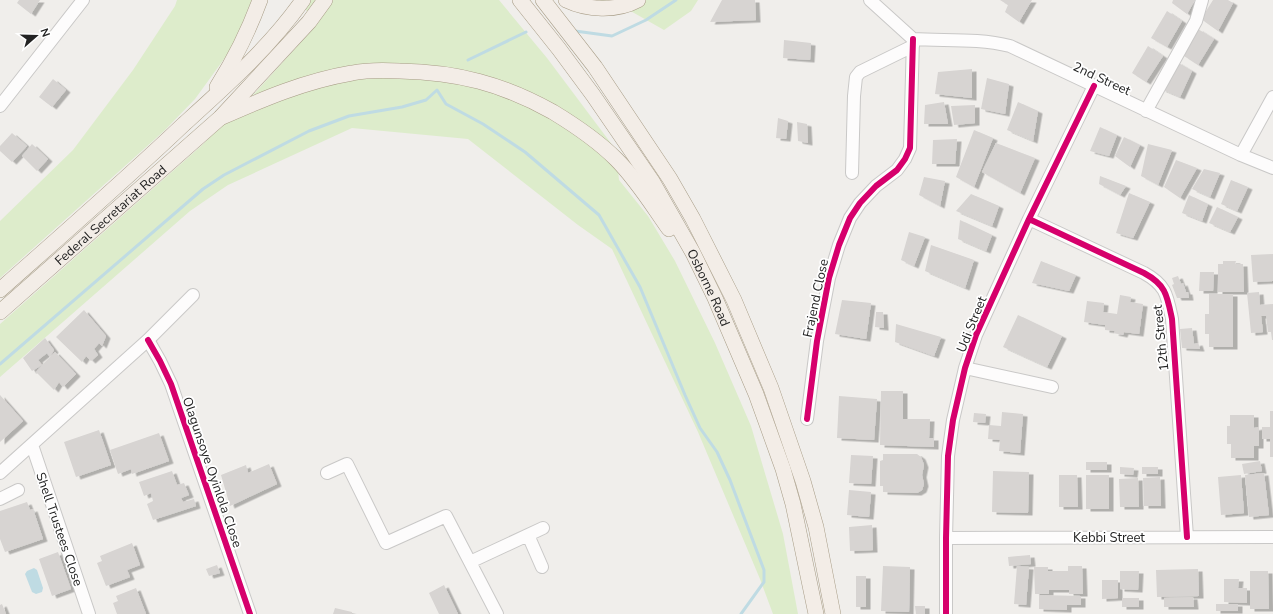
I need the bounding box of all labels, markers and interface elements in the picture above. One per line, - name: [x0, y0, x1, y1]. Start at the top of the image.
- north arrow: [16, 16, 56, 56]
- text: N: [36, 26, 53, 39]
- street label: 2nd Street: [1070, 58, 1134, 100]
- street label: Federal Secretariat Road: [51, 161, 171, 270]
- street label: Osborne Road: [682, 246, 734, 329]
- street label: Frajend Close: [799, 257, 833, 339]
- street label: Udi Street: [953, 293, 991, 355]
- street label: 12th Street: [1149, 304, 1173, 372]
- street label: Olagunsoye Oyinlola Close: [178, 395, 246, 550]
- street label: Shell Trustees Close: [31, 470, 87, 589]
- street label: Kebbi Street: [1073, 529, 1145, 547]

